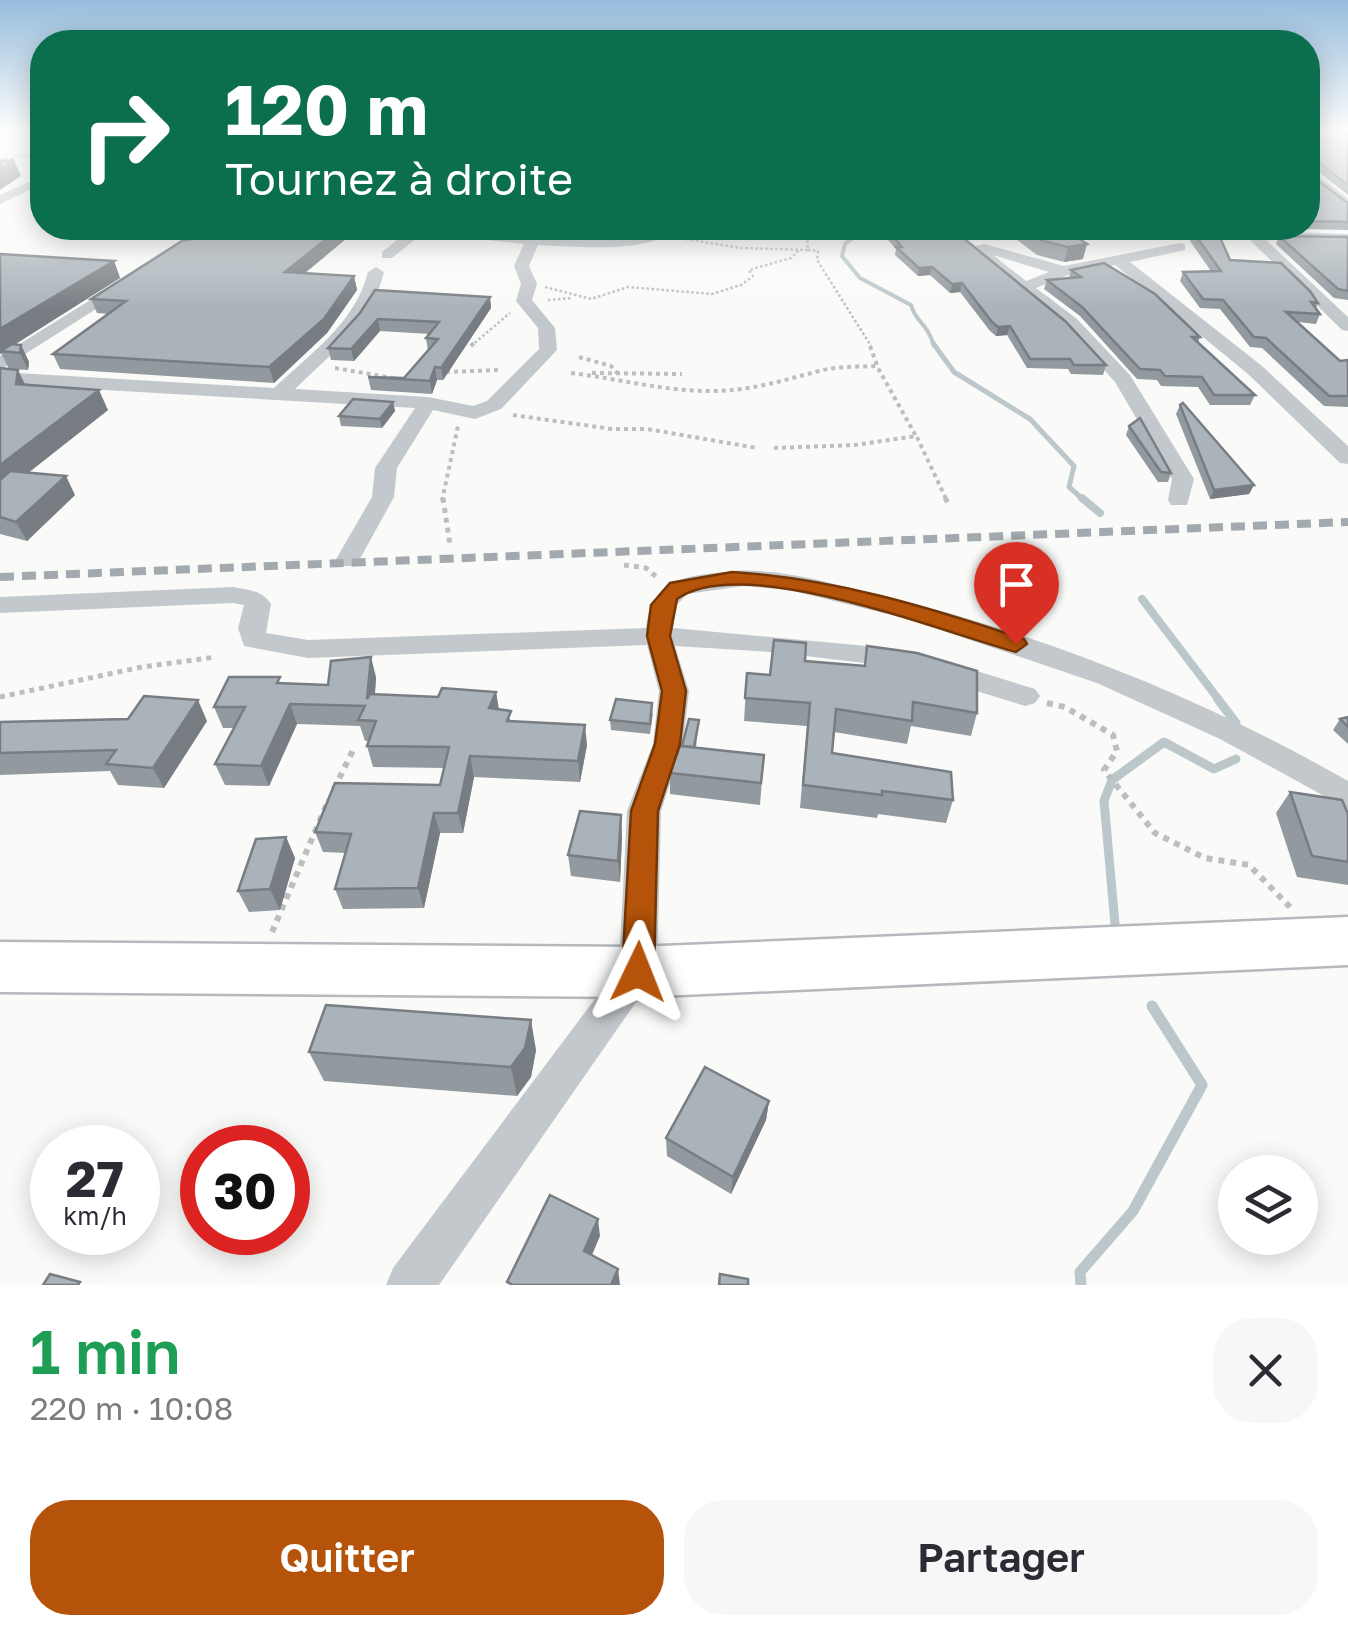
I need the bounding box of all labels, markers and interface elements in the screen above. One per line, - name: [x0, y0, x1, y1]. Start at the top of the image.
- text: 120 m: [225, 66, 428, 150]
- icon: right: [60, 70, 190, 200]
- text: Tournez à droite: [225, 151, 573, 205]
- pin: [974, 542, 1059, 645]
- icon: arrive: [989, 557, 1044, 612]
- position arrow: [586, 920, 690, 1024]
- speed limit sign: 30: [180, 1125, 310, 1255]
- text: 27: [66, 1148, 124, 1208]
- map controls: [1218, 1155, 1318, 1255]
- button: layers: [1218, 1155, 1318, 1255]
- text: km/h: [63, 1200, 127, 1231]
- text: 1 min: [30, 1315, 180, 1387]
- button: close: [1213, 1318, 1318, 1423]
- text: 220 m · 10:08: [30, 1389, 233, 1427]
- button: Quitter: [30, 1500, 664, 1615]
- button: Partager: [684, 1500, 1318, 1615]

